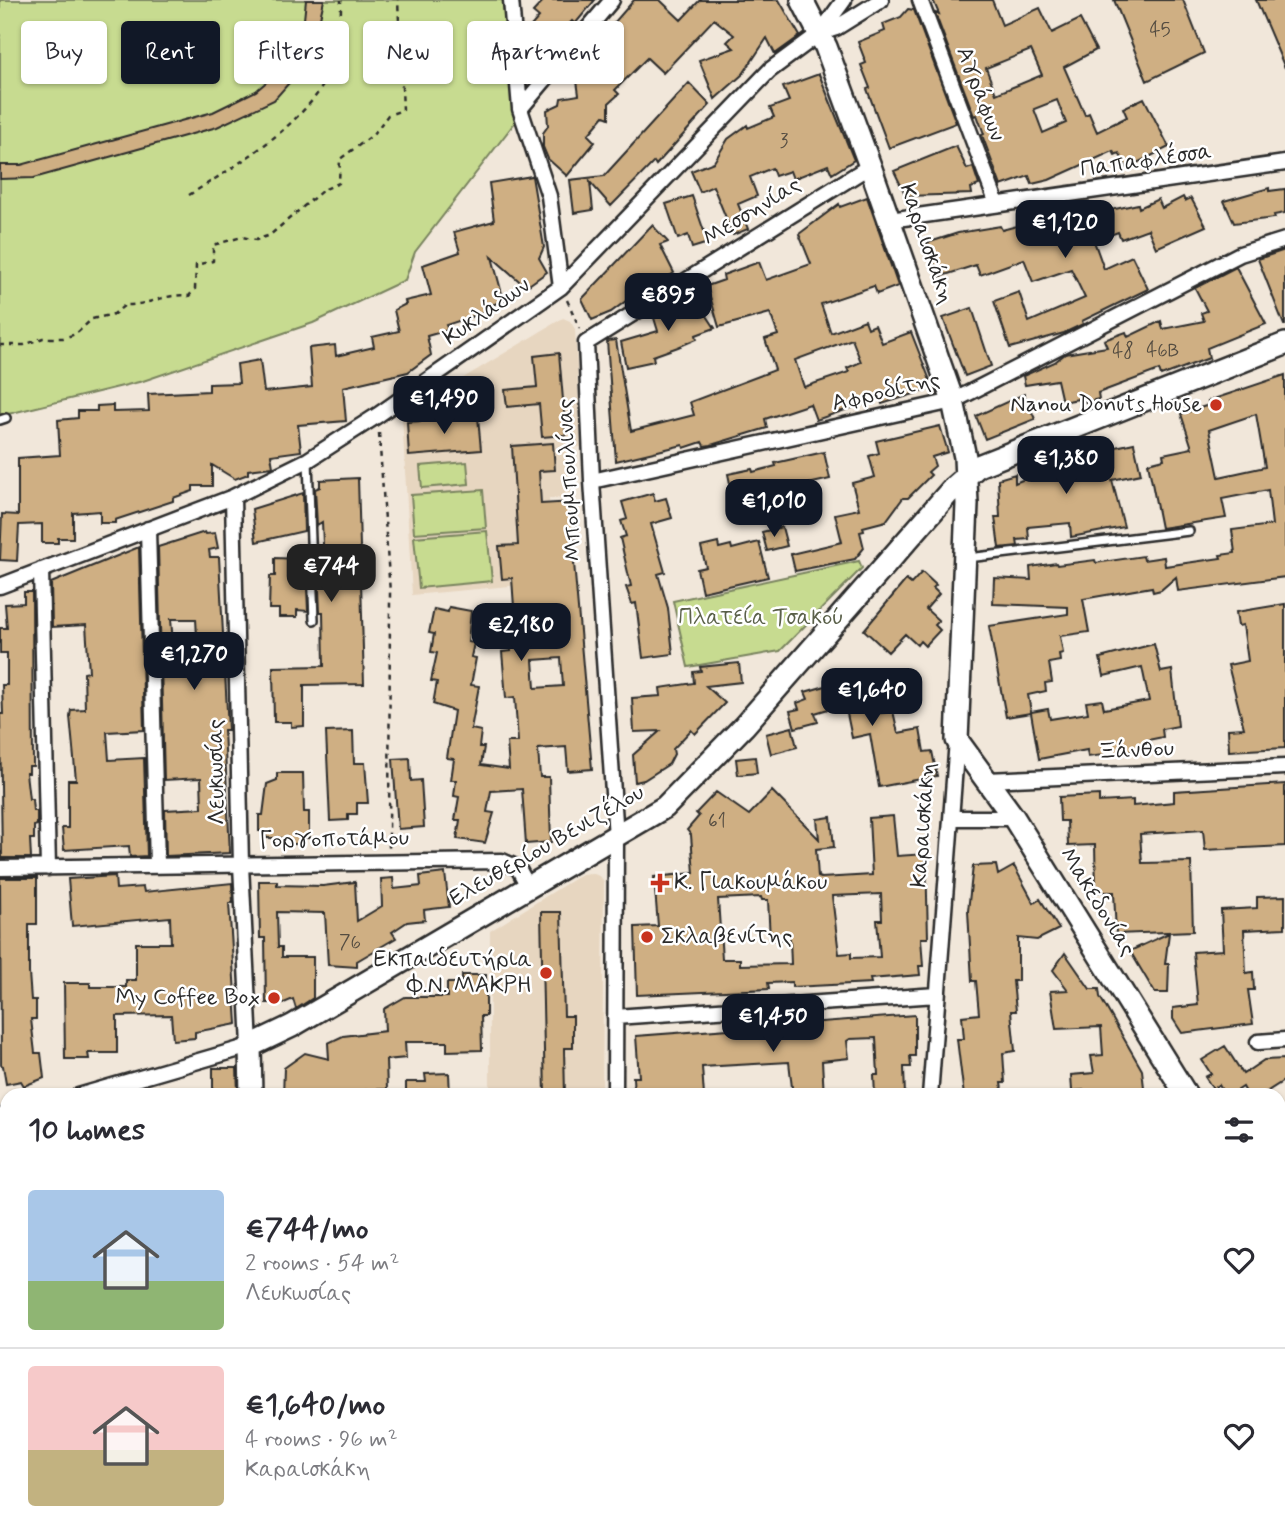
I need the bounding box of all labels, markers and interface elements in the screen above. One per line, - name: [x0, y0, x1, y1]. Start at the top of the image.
- house number: 45: [1149, 18, 1171, 43]
- chip: Buy: [21, 21, 107, 84]
- chip: Rent: [121, 21, 220, 84]
- chip: Filters: [234, 21, 349, 84]
- chip: New: [363, 21, 453, 84]
- chip: Apartment: [467, 21, 624, 84]
- street label: Αγράφων: [948, 42, 1012, 146]
- house number: 3: [780, 129, 789, 154]
- street label: Παπαφλέσσα: [1078, 135, 1214, 185]
- street label: Μεσσηνίας: [697, 170, 807, 254]
- street label: Καραισκάκη: [891, 180, 961, 308]
- pin: €1,120: [1008, 201, 1122, 260]
- text: €1,120: [1032, 208, 1098, 238]
- street label: Κυκλάδων: [437, 271, 537, 353]
- pin: €895: [627, 274, 709, 333]
- text: €895: [641, 281, 695, 311]
- house number: 46Β: [1146, 338, 1180, 363]
- house number: 48: [1112, 339, 1134, 364]
- street label: Αφροδίτης: [829, 365, 943, 419]
- pin: €1,490: [387, 376, 501, 436]
- text: €1,490: [409, 384, 479, 414]
- place label: Nanou Donuts House: [1010, 390, 1202, 420]
- marker: Nanou Donuts House: [1208, 397, 1224, 413]
- street label: Μπουμπουλίνας: [551, 398, 589, 562]
- pin: €1,380: [1009, 436, 1123, 496]
- text: €1,380: [1033, 444, 1099, 474]
- pin: €1,010: [717, 480, 831, 539]
- text: €1,010: [741, 487, 807, 517]
- pin: €744: [290, 544, 372, 604]
- text: €744: [303, 552, 359, 582]
- park label: Πλατεία Τσακού: [678, 603, 844, 633]
- pin: €2,180: [464, 604, 578, 663]
- text: €2,180: [488, 611, 554, 641]
- pin: €1,270: [137, 632, 251, 692]
- text: €1,270: [160, 640, 228, 670]
- pin: €1,640: [815, 668, 929, 728]
- text: €1,640: [837, 676, 907, 706]
- street label: Λευκωσίας: [201, 719, 233, 825]
- street label: Ξάνθου: [1097, 734, 1175, 768]
- street label: Καραισκάκη: [905, 761, 943, 889]
- street label: Ελευθερίου Βενιζέλου: [443, 776, 650, 914]
- house number: 61: [708, 809, 726, 834]
- street label: Γοργοποτάμου: [259, 824, 409, 856]
- street label: Μακεδονίας: [1052, 842, 1142, 962]
- place label: Κ. Γιακουμάκου: [674, 868, 827, 898]
- marker: Κ. Γιακουμάκου: [652, 875, 668, 891]
- place label: Σκλαβενίτης: [661, 922, 792, 952]
- marker: Σκλαβενίτης: [639, 929, 655, 945]
- house number: 76: [339, 930, 361, 955]
- place label: Εκπαιδευτήρια Φ.Ν. ΜΑΚΡΗ: [374, 945, 532, 1001]
- marker: Εκπαιδευτήρια Φ.Ν. ΜΑΚΡΗ: [538, 965, 554, 981]
- place label: My Coffee Box: [116, 983, 260, 1013]
- marker: My Coffee Box: [266, 990, 282, 1006]
- pin: €1,450: [716, 995, 830, 1054]
- text: €1,450: [738, 1002, 808, 1032]
- text: 10 homes: [28, 1111, 145, 1150]
- icon: filters: [1220, 1111, 1258, 1149]
- text: €744/mo: [245, 1210, 369, 1249]
- icon: home: [84, 1218, 168, 1302]
- icon: heart: [1220, 1241, 1258, 1279]
- text: 2 rooms · 54 m²: [245, 1249, 399, 1279]
- text: Λευκωσίας: [245, 1279, 351, 1309]
- text: €1,640/mo: [245, 1386, 385, 1425]
- icon: home: [84, 1394, 168, 1478]
- icon: heart: [1220, 1417, 1258, 1455]
- text: 4 rooms · 96 m²: [245, 1425, 398, 1455]
- text: Καραισκάκη: [245, 1455, 371, 1485]

